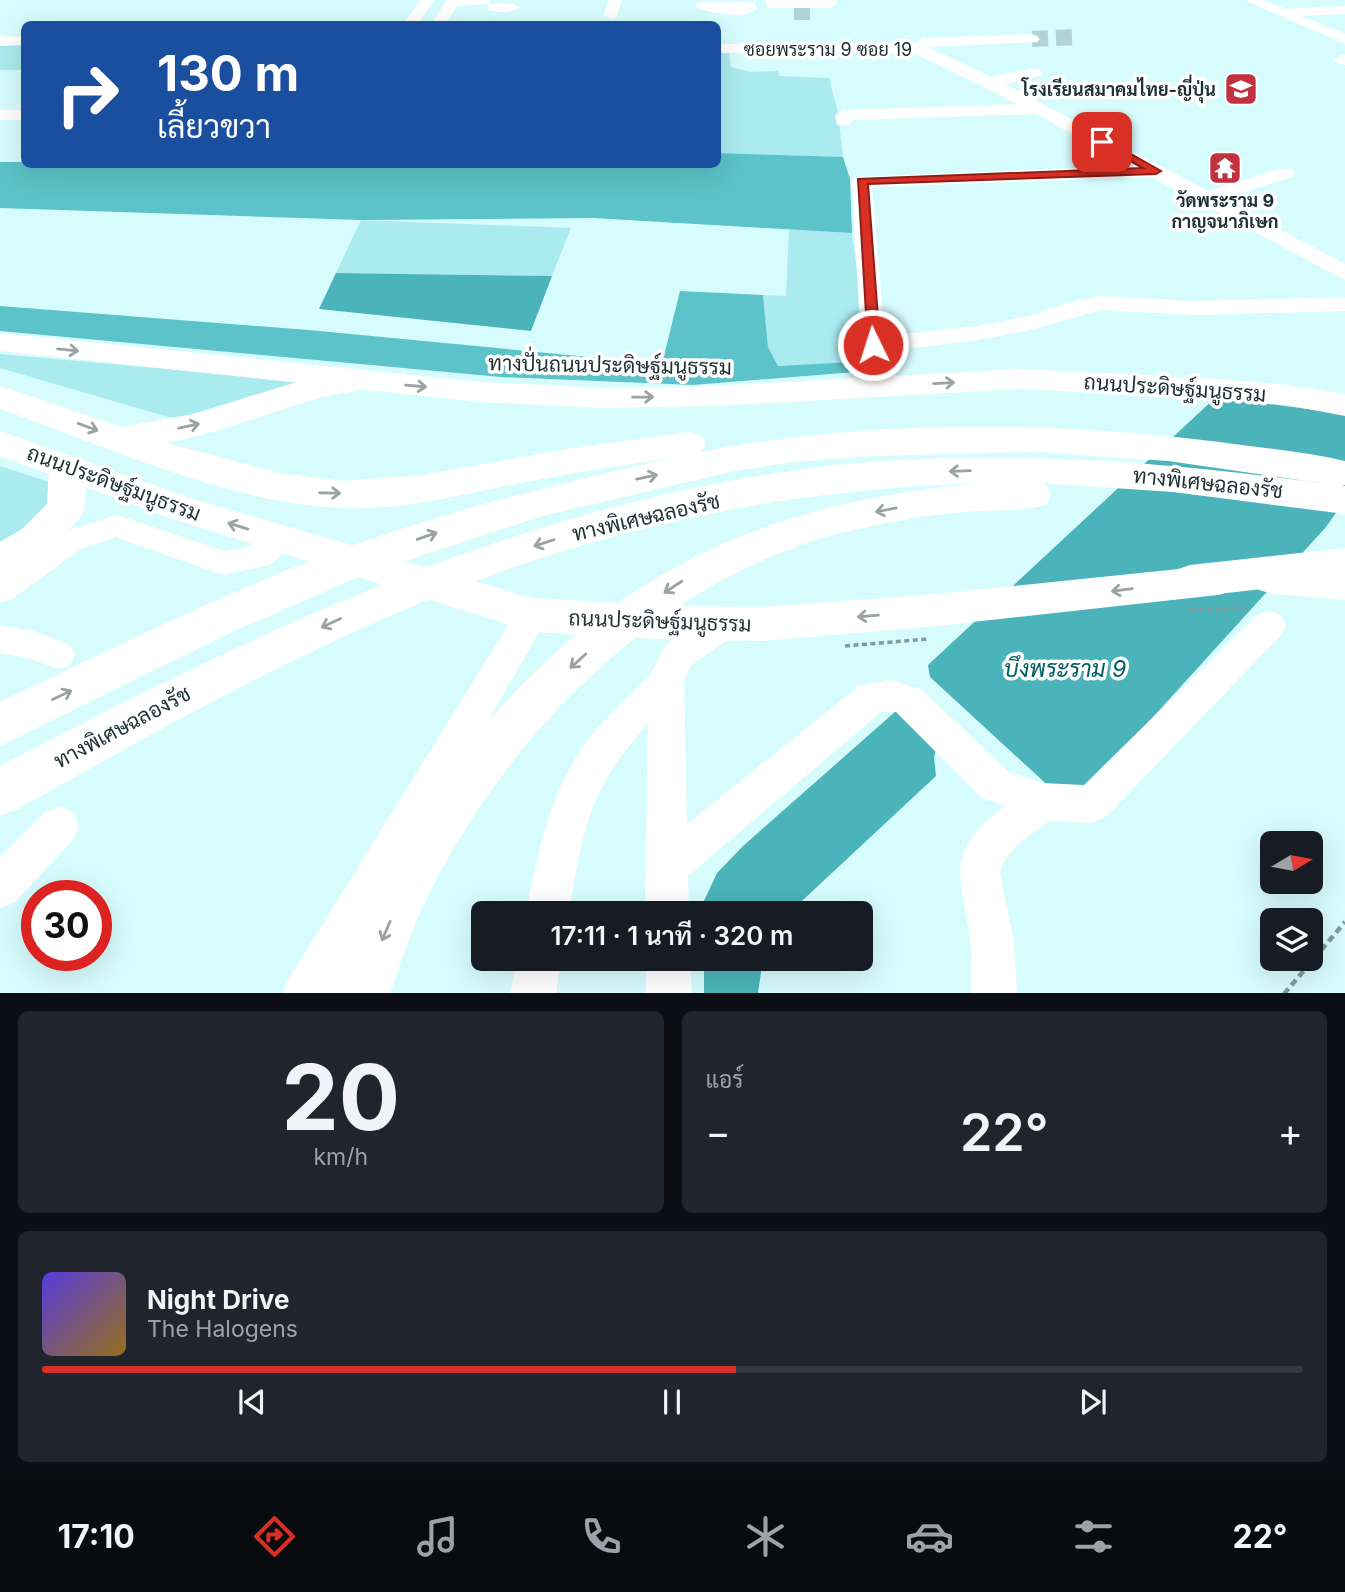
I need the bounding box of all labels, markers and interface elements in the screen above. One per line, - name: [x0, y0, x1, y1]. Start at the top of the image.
- street label: ซอยพระราม 9 ซอย 19: [744, 39, 912, 60]
- text: 130 m: [157, 44, 299, 103]
- icon: right: [42, 49, 133, 140]
- school or university icon: โรงเรียนสมาคมไทย-ญี่ปุ่น: [1222, 70, 1260, 108]
- place label: โรงเรียนสมาคมไทย-ญี่ปุ่น: [1021, 74, 1216, 104]
- text: เลี้ยวขวา: [157, 107, 271, 146]
- pin: [1072, 112, 1132, 172]
- icon: arrive: [1083, 123, 1121, 161]
- temple icon: วัดพระราม 9 กาญจนาภิเษก: [1206, 149, 1244, 187]
- place label: วัดพระราม 9 กาญจนาภิเษก: [1171, 190, 1279, 233]
- position arrow: [836, 308, 910, 382]
- one-way arrow: [56, 343, 79, 356]
- street label: ทางปั่นถนนประดิษฐ์มนูธรรม: [488, 344, 732, 383]
- street label: ถนนประดิษฐ์มนูธรรม: [1083, 368, 1267, 410]
- one-way arrow: [932, 376, 955, 389]
- one-way arrow: [404, 380, 427, 393]
- one-way arrow: [631, 390, 654, 404]
- one-way arrow: [177, 419, 200, 433]
- one-way arrow: [76, 422, 98, 435]
- street label: ถนนประดิษฐ์มนูธรรม: [23, 439, 205, 529]
- street label: ทางพิเศษฉลองรัช: [1132, 463, 1284, 503]
- one-way arrow: [949, 465, 972, 478]
- one-way arrow: [635, 469, 658, 483]
- one-way arrow: [318, 486, 341, 500]
- street label: ทางพิเศษฉลองรัช: [570, 488, 722, 546]
- one-way arrow: [875, 504, 898, 517]
- one-way arrow: [227, 519, 249, 532]
- one-way arrow: [416, 529, 438, 541]
- one-way arrow: [533, 537, 555, 550]
- one-way arrow: [664, 580, 684, 594]
- one-way arrow: [1111, 584, 1134, 597]
- street label: ถนนประดิษฐ์มนูธรรม: [568, 604, 752, 640]
- one-way arrow: [857, 610, 880, 623]
- one-way arrow: [321, 617, 342, 630]
- one-way arrow: [569, 653, 587, 669]
- water label: บึงพระราม 9: [1004, 655, 1127, 683]
- street label: ทางพิเศษฉลองรัช: [50, 681, 194, 773]
- one-way arrow: [51, 688, 72, 701]
- north arrow: [1260, 831, 1323, 894]
- map controls: [1260, 831, 1323, 971]
- speed limit sign: 30: [21, 880, 112, 971]
- button: layers: [1260, 908, 1323, 971]
- one-way arrow: [379, 919, 392, 941]
- text: 17:11 · 1 นาที · 320 m: [551, 920, 793, 951]
- text: 20: [281, 1042, 400, 1152]
- text: แอร์: [706, 1066, 743, 1094]
- text: 22°: [960, 1101, 1049, 1164]
- text: −: [706, 1109, 731, 1155]
- text: +: [1278, 1109, 1303, 1155]
- text: km/h: [313, 1143, 368, 1171]
- text: Night Drive: [147, 1284, 289, 1315]
- text: The Halogens: [147, 1315, 298, 1343]
- icon: previous: [233, 1383, 271, 1421]
- icon: pause: [653, 1383, 691, 1421]
- icon: next: [1074, 1383, 1112, 1421]
- icon: directions: [250, 1512, 299, 1561]
- icon: music: [413, 1512, 462, 1561]
- icon: phone: [577, 1512, 626, 1561]
- icon: climate: [741, 1512, 790, 1561]
- icon: car: [905, 1512, 954, 1561]
- icon: filters: [1069, 1512, 1118, 1561]
- text: 17:10: [57, 1517, 135, 1556]
- text: 22°: [1232, 1517, 1288, 1556]

